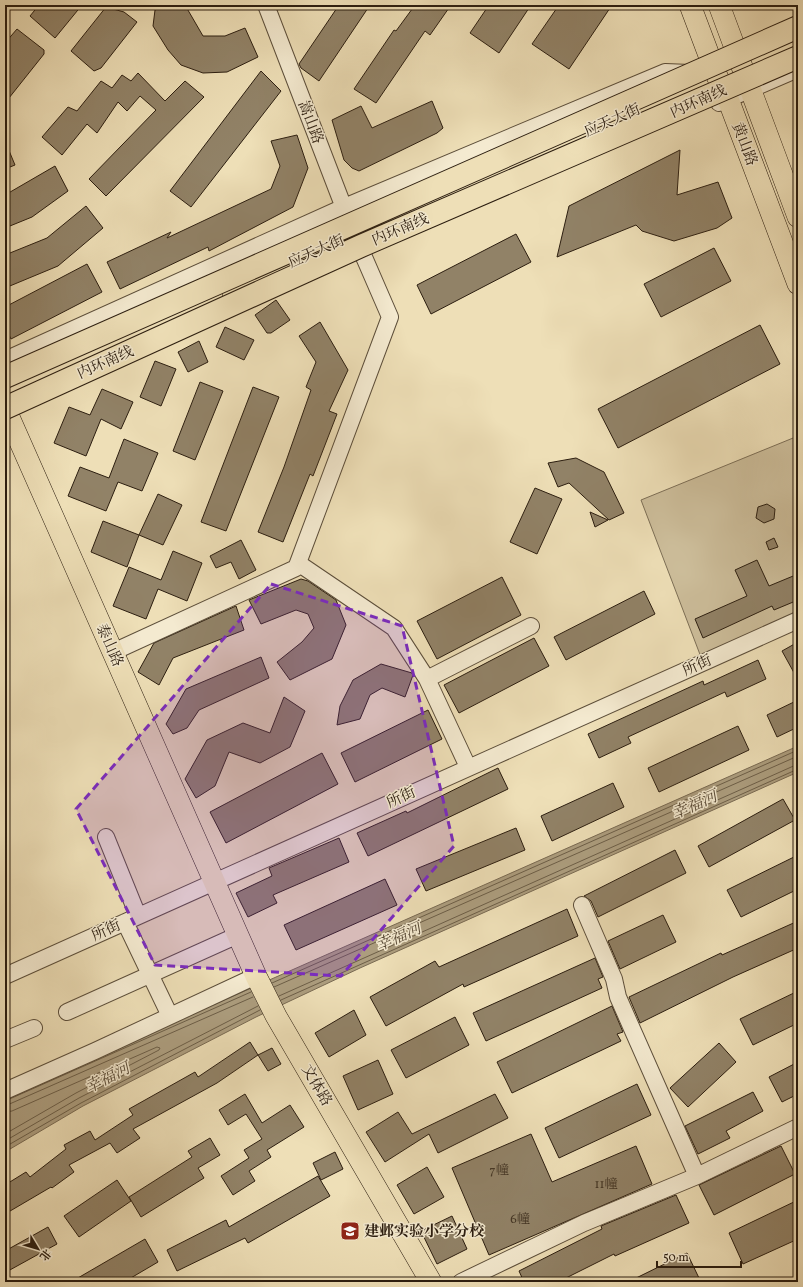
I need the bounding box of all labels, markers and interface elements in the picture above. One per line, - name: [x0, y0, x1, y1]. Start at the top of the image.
- street label: 内环南线: [667, 81, 730, 124]
- street label: 嵩山路: [292, 98, 327, 147]
- street label: 应天大街: [581, 100, 644, 143]
- street label: 黄山路: [726, 120, 761, 169]
- street label: 内环南线: [369, 209, 432, 252]
- street label: 应天大街: [285, 231, 348, 274]
- street label: 内环南线: [74, 342, 137, 385]
- street label: 泰山路: [90, 621, 127, 670]
- street label: 所街: [680, 651, 716, 682]
- street label: 所街: [384, 783, 420, 814]
- water label: 幸福河: [668, 785, 724, 826]
- street label: 所街: [89, 916, 125, 947]
- water label: 幸福河: [372, 917, 428, 958]
- water label: 幸福河: [82, 1057, 137, 1099]
- street label: 文体路: [295, 1061, 336, 1110]
- house number: 7幢: [489, 1162, 509, 1180]
- house number: 11幢: [594, 1176, 618, 1194]
- house number: 6幢: [510, 1211, 530, 1229]
- school or university icon: 建邺实验小学分校: [339, 1220, 361, 1242]
- place label: 建邺实验小学分校: [364, 1222, 485, 1243]
- north arrow: [18, 1229, 58, 1269]
- scale bar: [657, 1243, 741, 1269]
- text: 北: [35, 1245, 54, 1263]
- text: 50 m: [663, 1250, 689, 1266]

